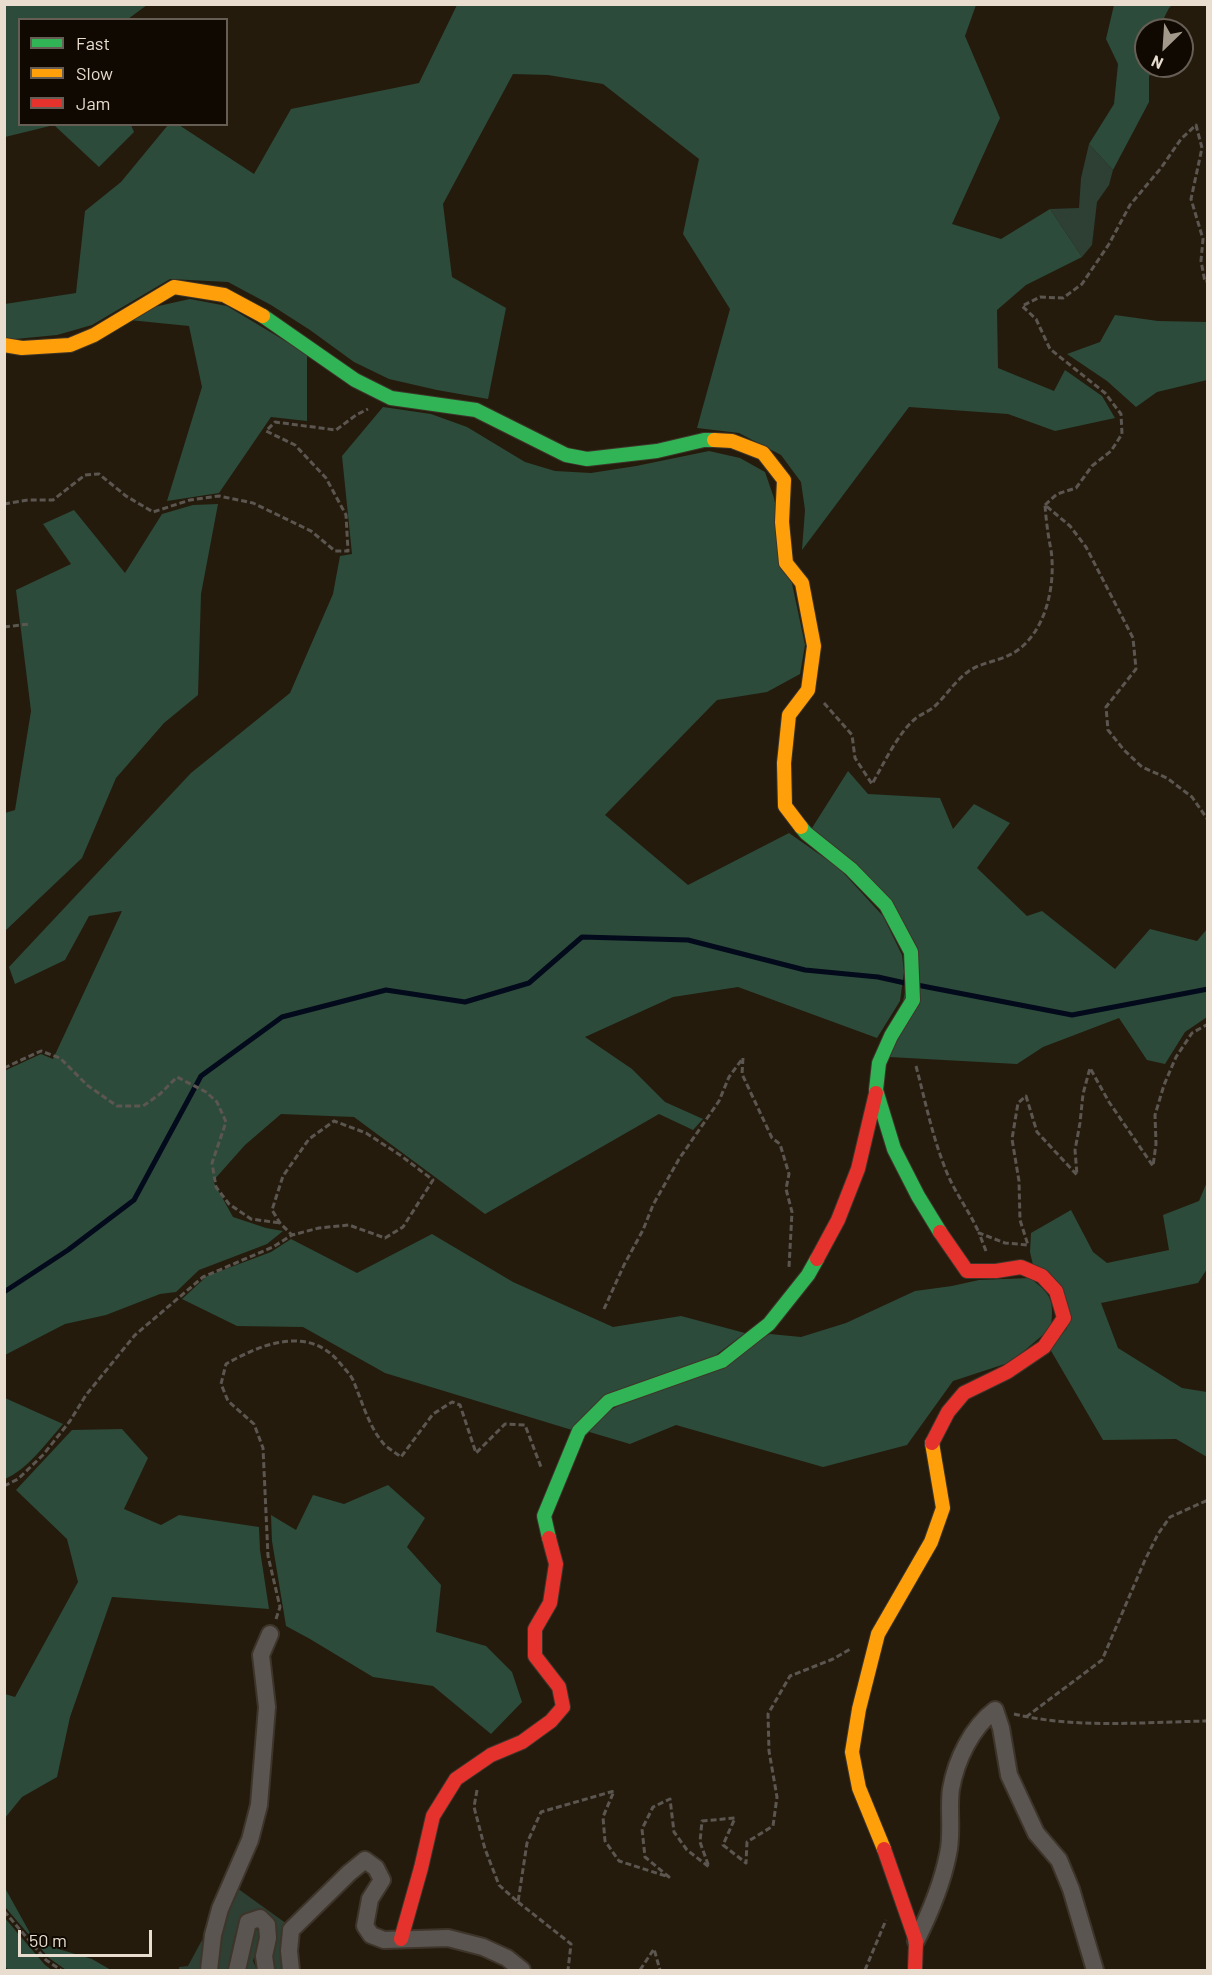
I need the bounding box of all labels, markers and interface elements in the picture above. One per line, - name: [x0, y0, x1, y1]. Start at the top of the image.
- legend: [18, 18, 228, 126]
- north arrow: [1134, 18, 1194, 78]
- text: Fast: [76, 32, 110, 54]
- text: N: [1148, 52, 1166, 74]
- text: Slow: [76, 62, 113, 84]
- text: Jam: [76, 92, 110, 114]
- scale bar: [21, 1918, 154, 1956]
- text: 50 m: [29, 1929, 67, 1951]

